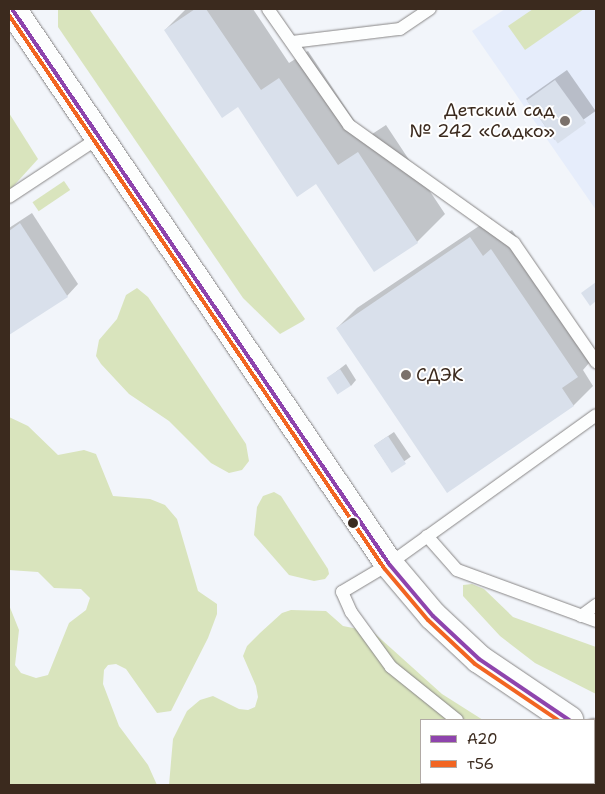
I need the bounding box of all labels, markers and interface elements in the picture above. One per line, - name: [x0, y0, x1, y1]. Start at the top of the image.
- place label: Детский сад № 242 «Садко»: [409, 100, 555, 142]
- marker: Детский сад № 242 «Садко»: [559, 115, 571, 127]
- place label: СДЭК: [416, 364, 463, 386]
- marker: СДЭК: [400, 369, 412, 381]
- unlabelled marker: [348, 518, 358, 528]
- legend: [420, 719, 595, 784]
- text: А20: [467, 729, 498, 749]
- text: т56: [467, 754, 494, 774]

